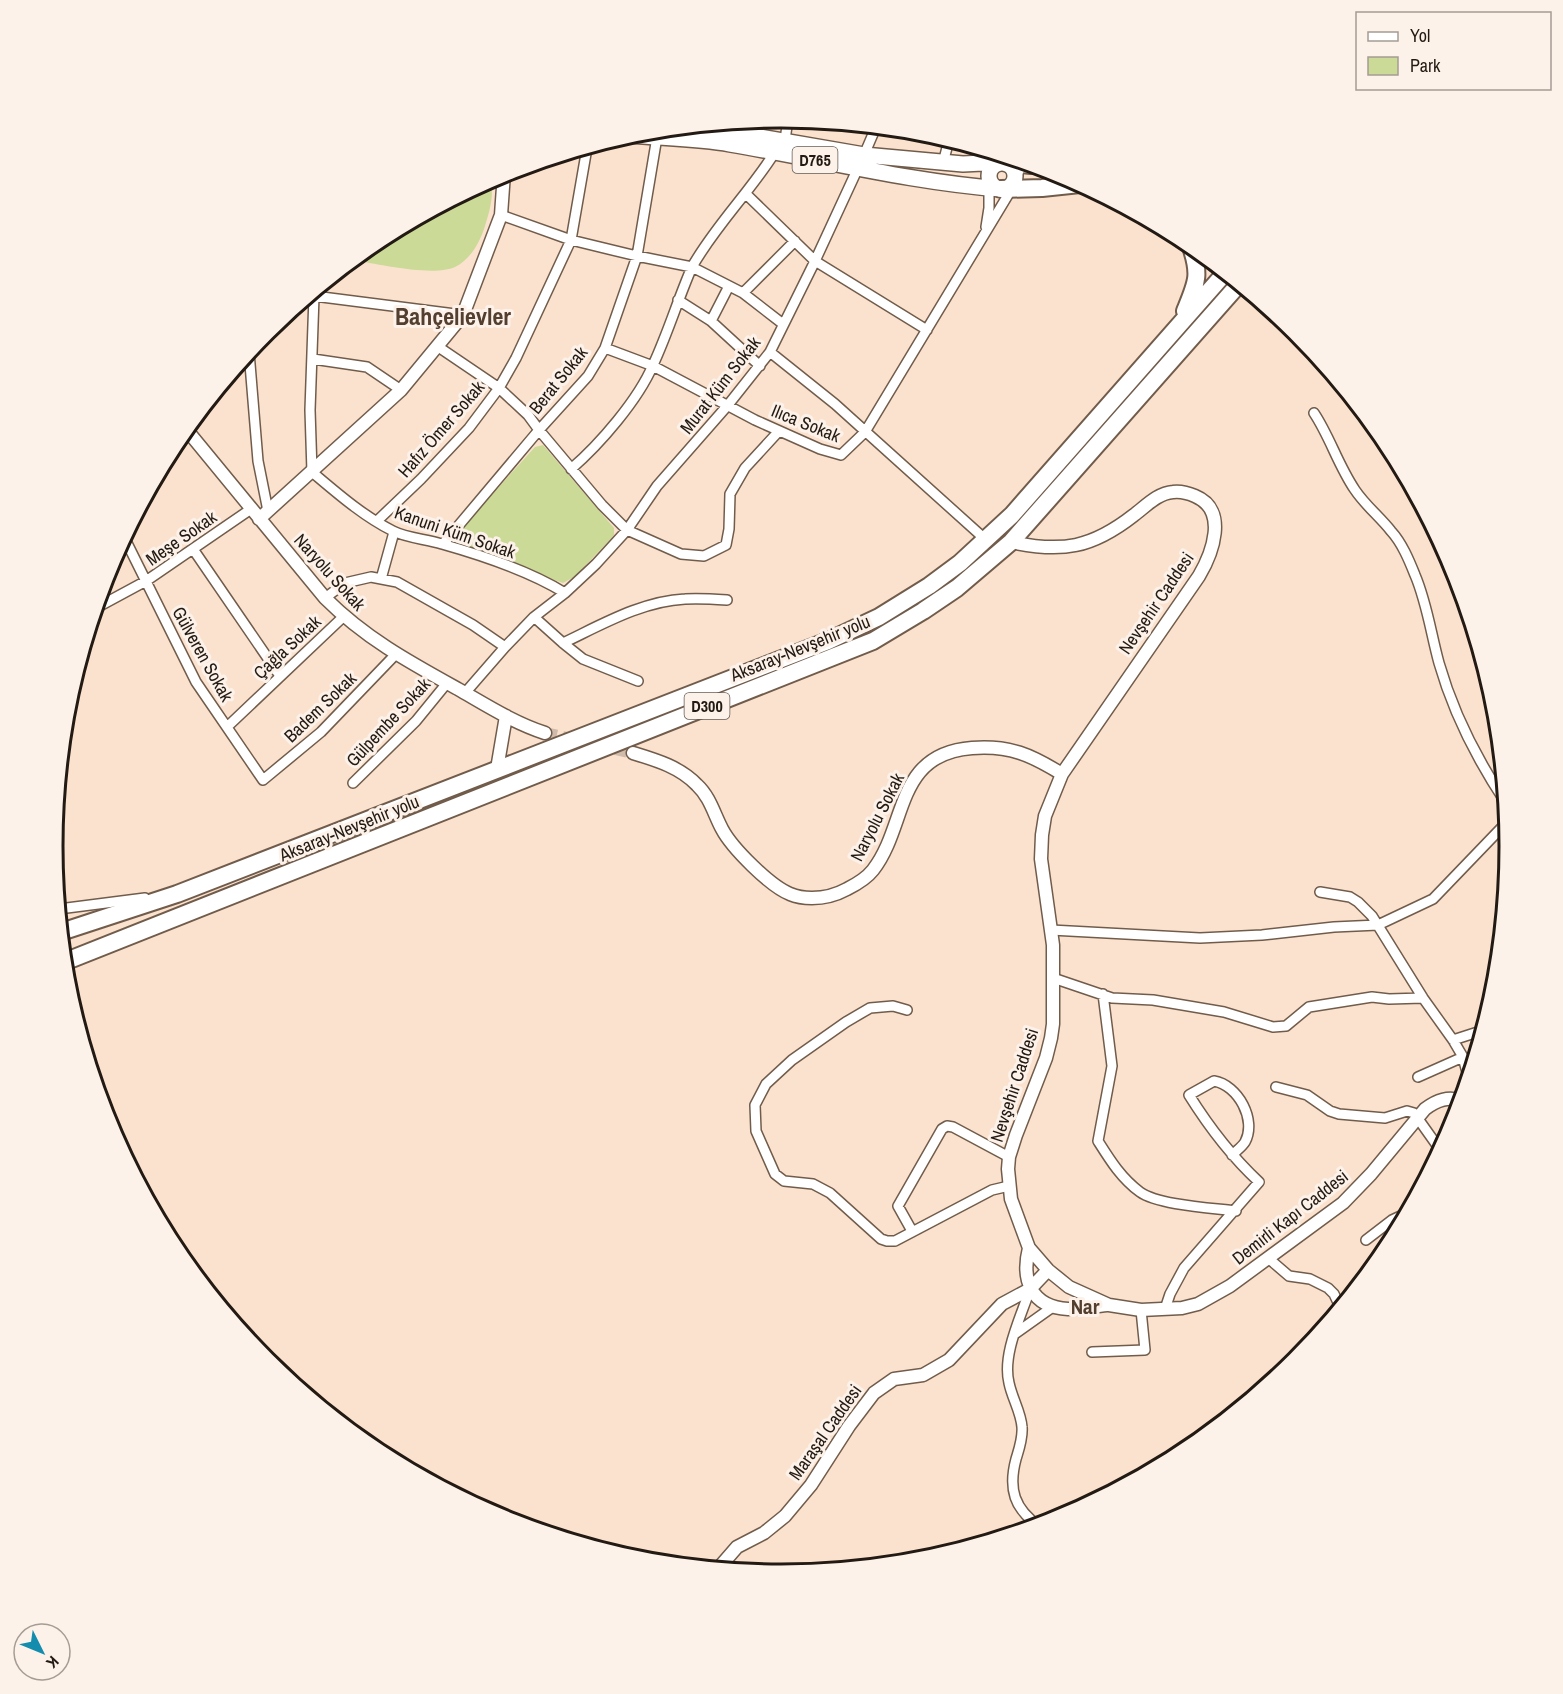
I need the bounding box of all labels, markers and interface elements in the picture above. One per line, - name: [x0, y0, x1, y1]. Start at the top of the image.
- legend: [1356, 12, 1551, 90]
- text: Yol: [1410, 23, 1430, 48]
- text: Park: [1410, 53, 1441, 78]
- road number: D765: [792, 147, 838, 173]
- district label: Bahçelievler: [395, 300, 511, 332]
- street label: Murat Küm Sokak: [674, 331, 766, 439]
- street label: Berat Sokak: [523, 340, 593, 419]
- street label: Hafız Ömer Sokak: [392, 375, 490, 483]
- street label: Ilıca Sokak: [768, 398, 845, 448]
- street label: Kanuni Küm Sokak: [391, 500, 519, 565]
- street label: Meşe Sokak: [141, 504, 222, 572]
- street label: Naryolu Sokak: [289, 528, 372, 616]
- street label: Nevşehir Caddesi: [1113, 547, 1199, 659]
- street label: Gülveren Sokak: [167, 602, 240, 707]
- street label: Çağla Sokak: [248, 609, 327, 685]
- street label: Aksaray-Nevşehir yolu: [726, 609, 874, 688]
- street label: Badem Sokak: [278, 666, 362, 748]
- street label: Gülpembe Sokak: [340, 672, 436, 772]
- road number: D300: [684, 693, 730, 719]
- street label: Naryolu Sokak: [844, 768, 910, 865]
- street label: Aksaray-Nevşehir yolu: [275, 789, 423, 868]
- street label: Nevşehir Caddesi: [984, 1025, 1044, 1145]
- street label: Demirli Kapı Caddesi: [1227, 1164, 1353, 1270]
- district label: Nar: [1071, 1292, 1100, 1321]
- street label: Maraşal Caddesi: [783, 1379, 867, 1485]
- north arrow: [12, 1622, 72, 1682]
- text: K: [41, 1651, 64, 1674]

